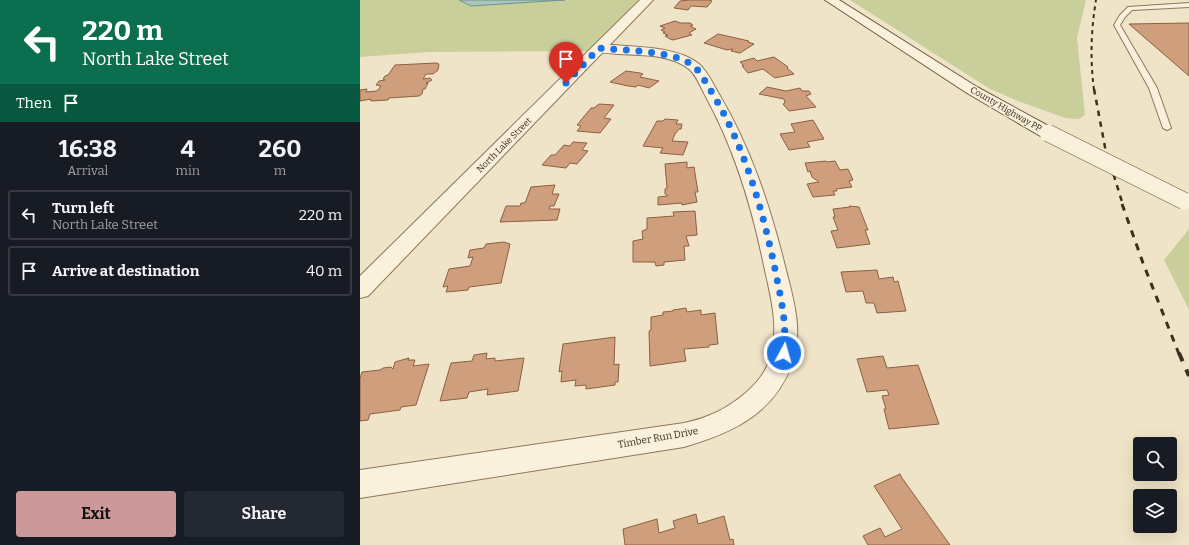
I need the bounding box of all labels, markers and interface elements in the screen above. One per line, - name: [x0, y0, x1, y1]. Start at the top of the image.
- text: 220 m: [82, 14, 163, 47]
- icon: left: [16, 16, 68, 68]
- pin: [549, 42, 583, 83]
- text: North Lake Street: [82, 48, 229, 70]
- icon: arrive: [555, 48, 577, 70]
- street label: County Highway PP: [969, 85, 1044, 134]
- icon: arrive: [60, 92, 82, 114]
- text: Then: [16, 94, 52, 112]
- street label: North Lake Street: [475, 115, 534, 174]
- text: 16:38: [59, 135, 117, 163]
- text: 4: [180, 135, 195, 163]
- text: 260: [259, 135, 301, 163]
- text: Arrival: [67, 163, 108, 178]
- text: min: [175, 163, 200, 178]
- text: m: [274, 163, 286, 178]
- text: Turn left: [52, 199, 114, 217]
- icon: left: [18, 204, 40, 226]
- text: 220 m: [299, 206, 342, 224]
- text: North Lake Street: [52, 217, 158, 232]
- icon: arrive: [18, 260, 40, 282]
- text: Arrive at destination: [52, 262, 199, 280]
- text: 40 m: [306, 262, 342, 280]
- position arrow: [763, 332, 805, 374]
- street label: Timber Run Drive: [617, 425, 699, 451]
- map controls: [1133, 437, 1177, 533]
- button: search: [1133, 437, 1177, 481]
- button: layers: [1133, 489, 1177, 533]
- button: Exit: [16, 491, 176, 537]
- button: Share: [184, 491, 344, 537]

